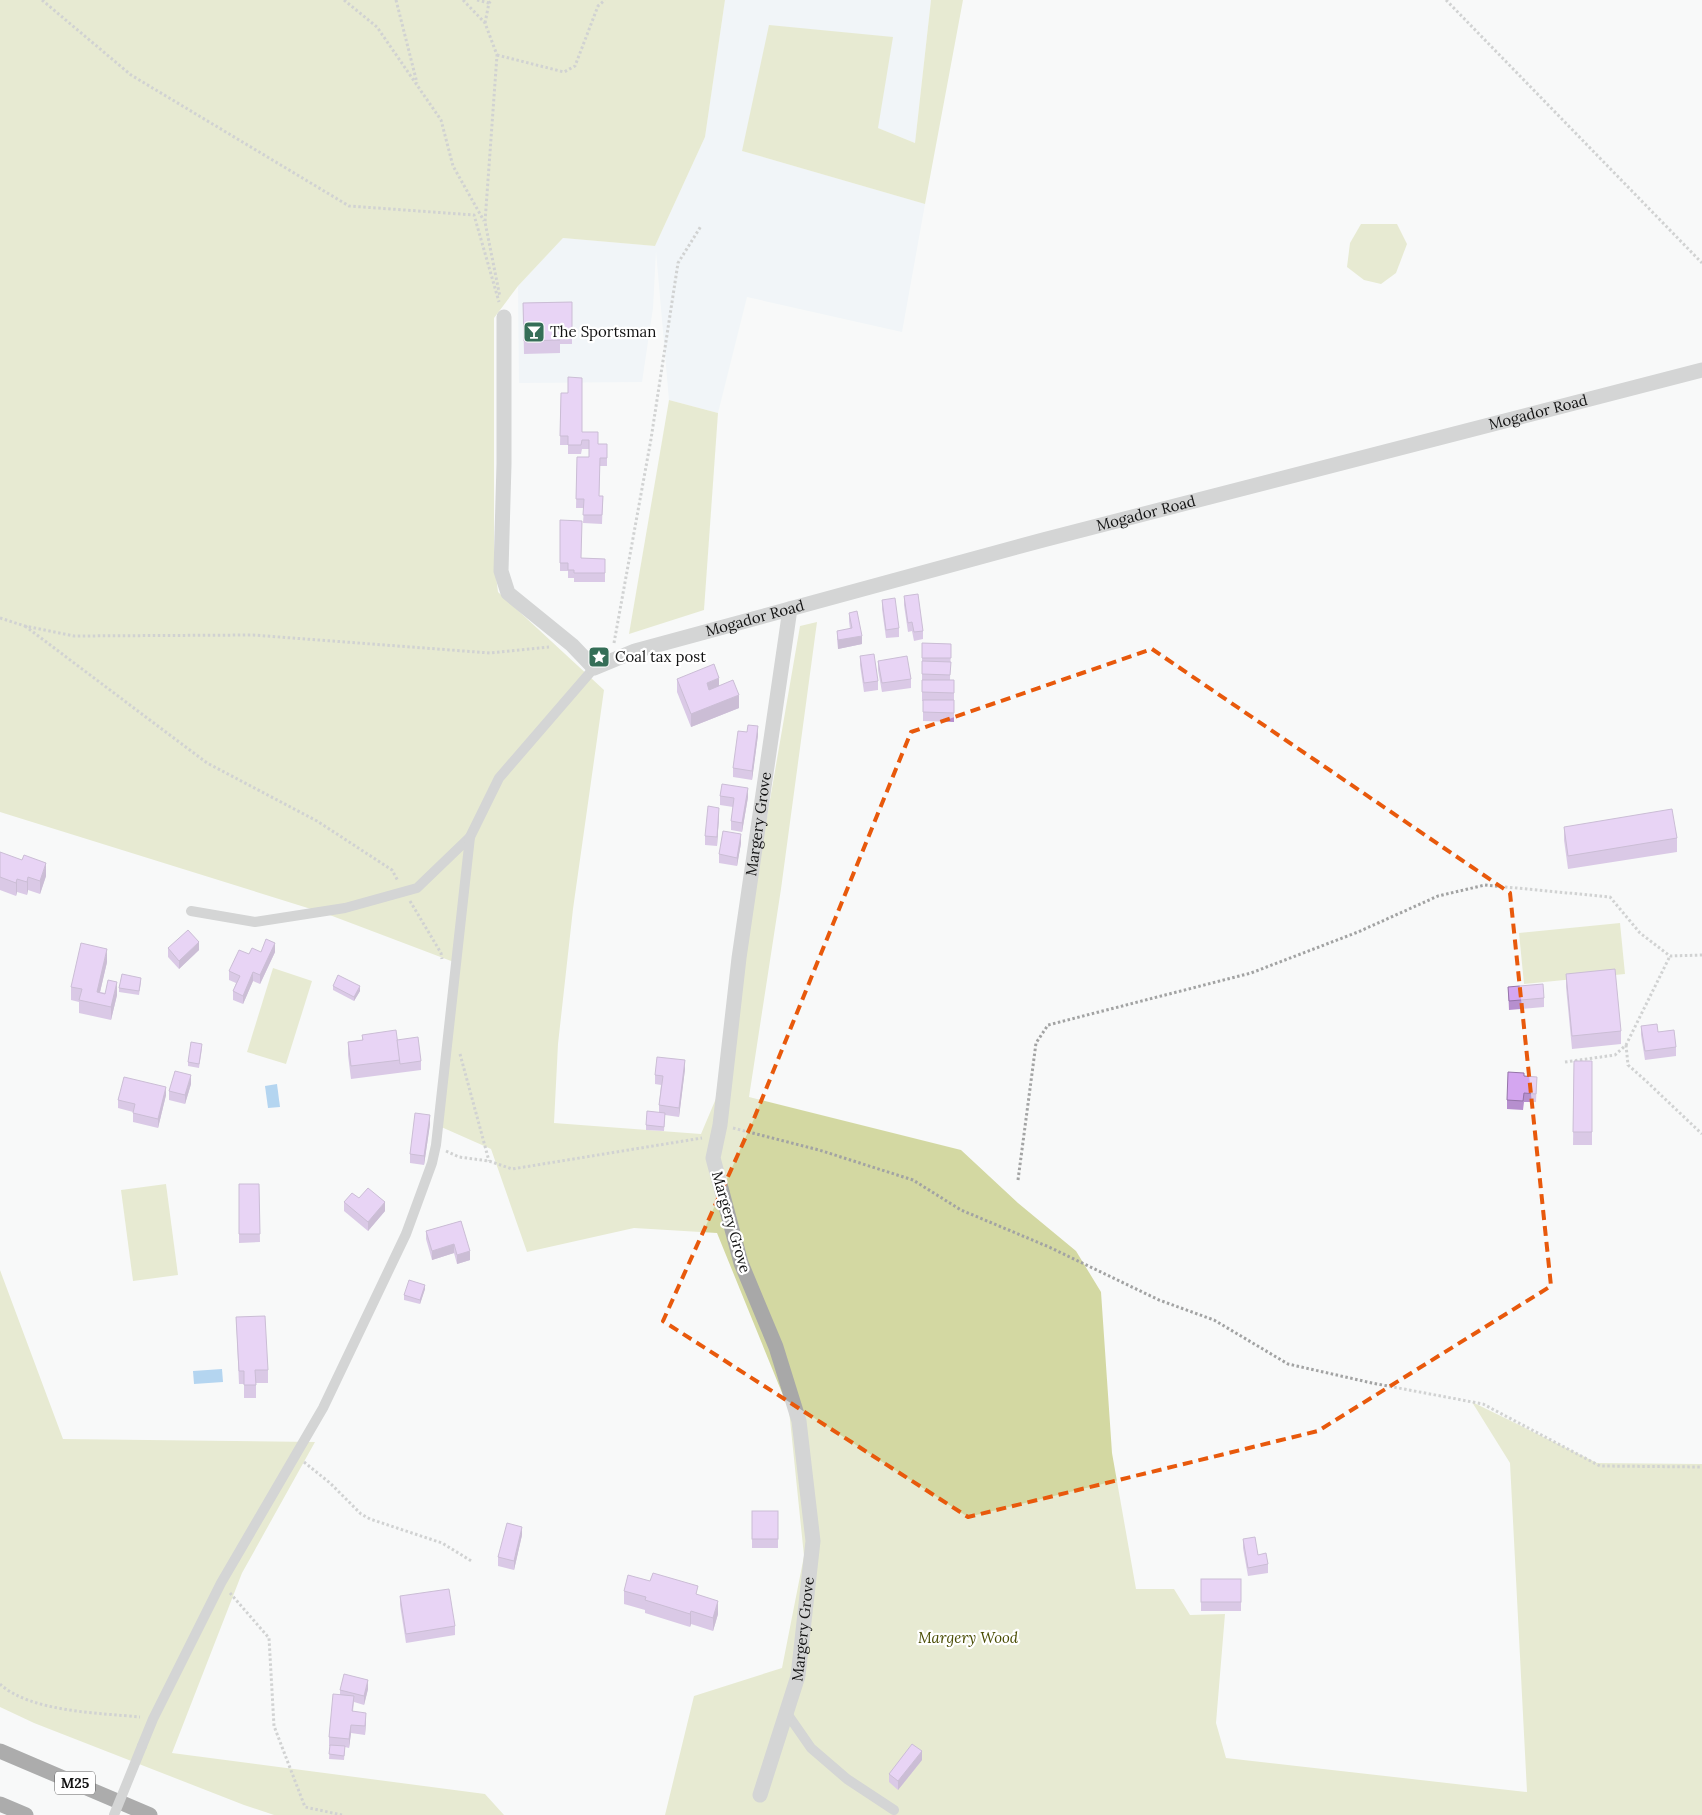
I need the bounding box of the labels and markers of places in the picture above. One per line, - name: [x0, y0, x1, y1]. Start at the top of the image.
- bar icon: The Sportsman: [522, 320, 546, 344]
- place label: The Sportsman: [550, 322, 656, 341]
- place icon: Coal tax post: [587, 645, 611, 669]
- place label: Coal tax post: [615, 647, 706, 666]

